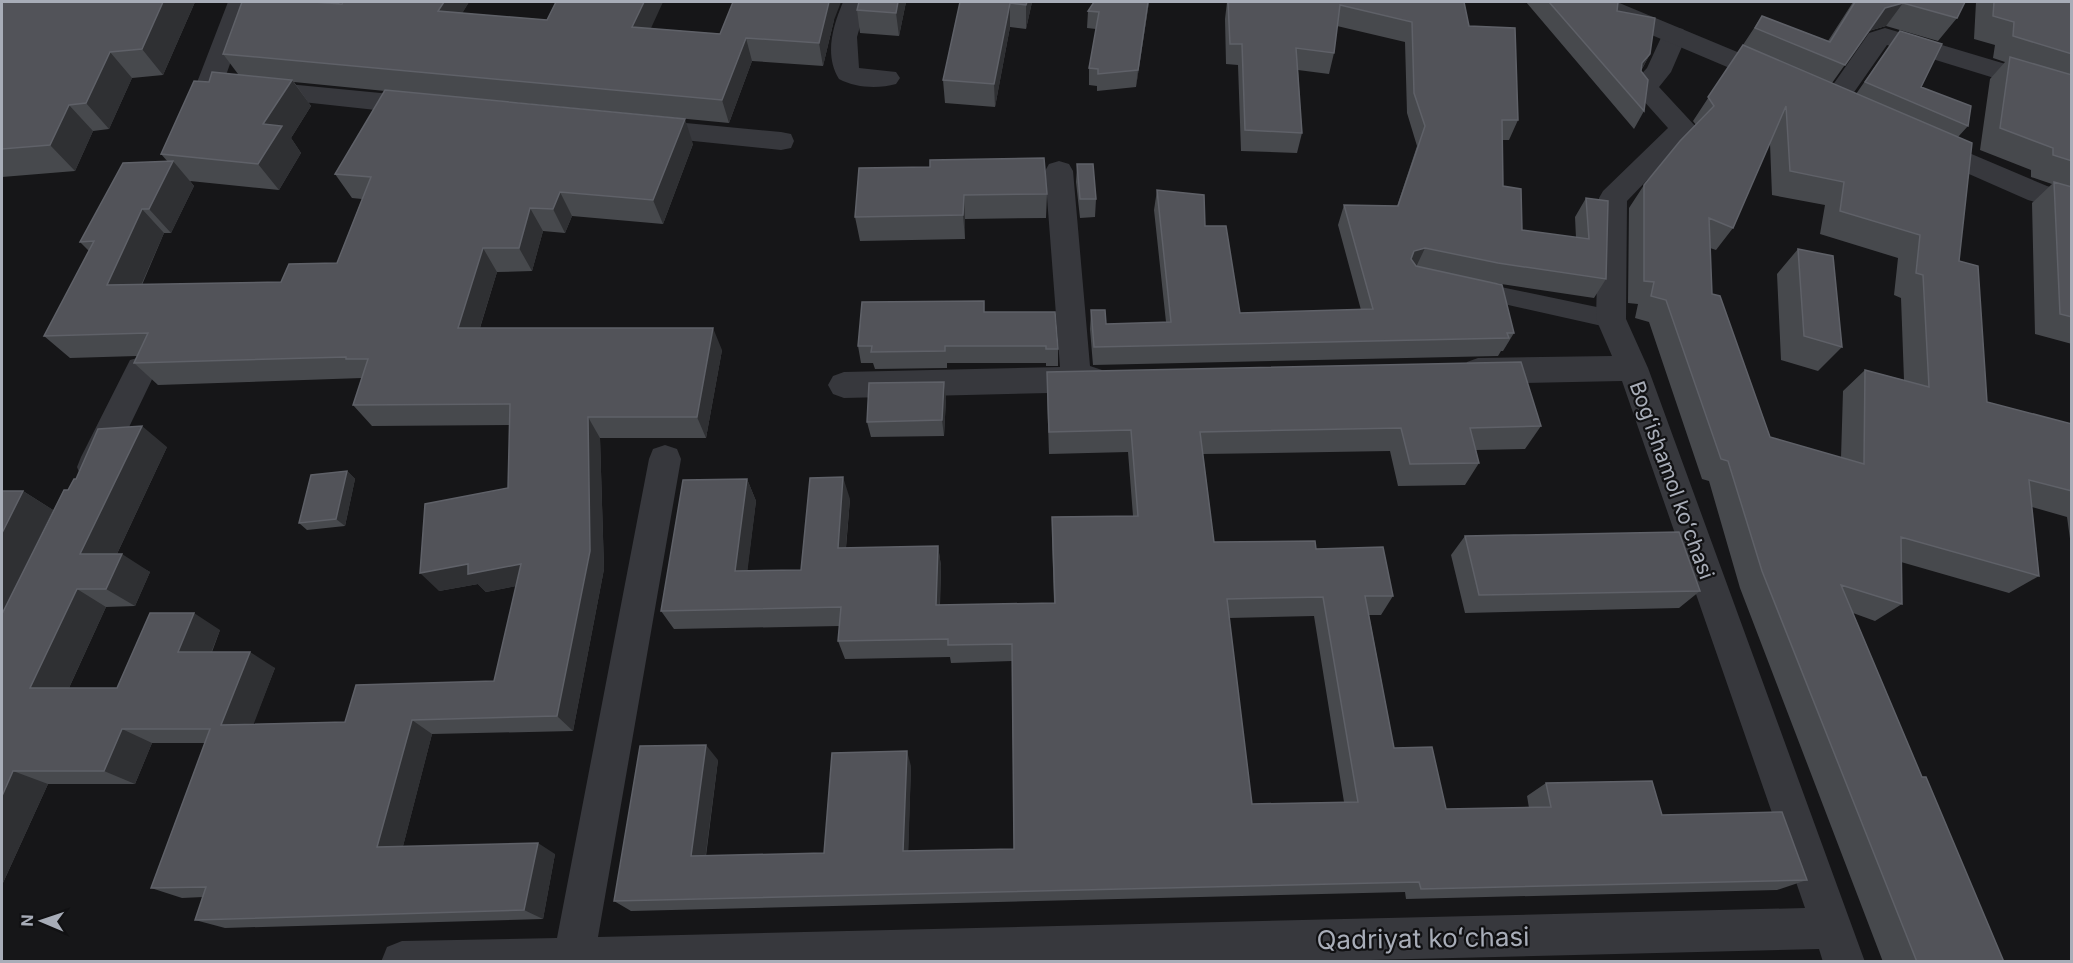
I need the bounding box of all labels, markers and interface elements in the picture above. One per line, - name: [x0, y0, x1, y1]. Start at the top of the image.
- street label: Bogʻishamol koʻchasi: [1625, 378, 1719, 582]
- north arrow: [12, 891, 72, 951]
- text: N: [17, 914, 37, 927]
- street label: Qadriyat koʻchasi: [1316, 921, 1530, 955]

